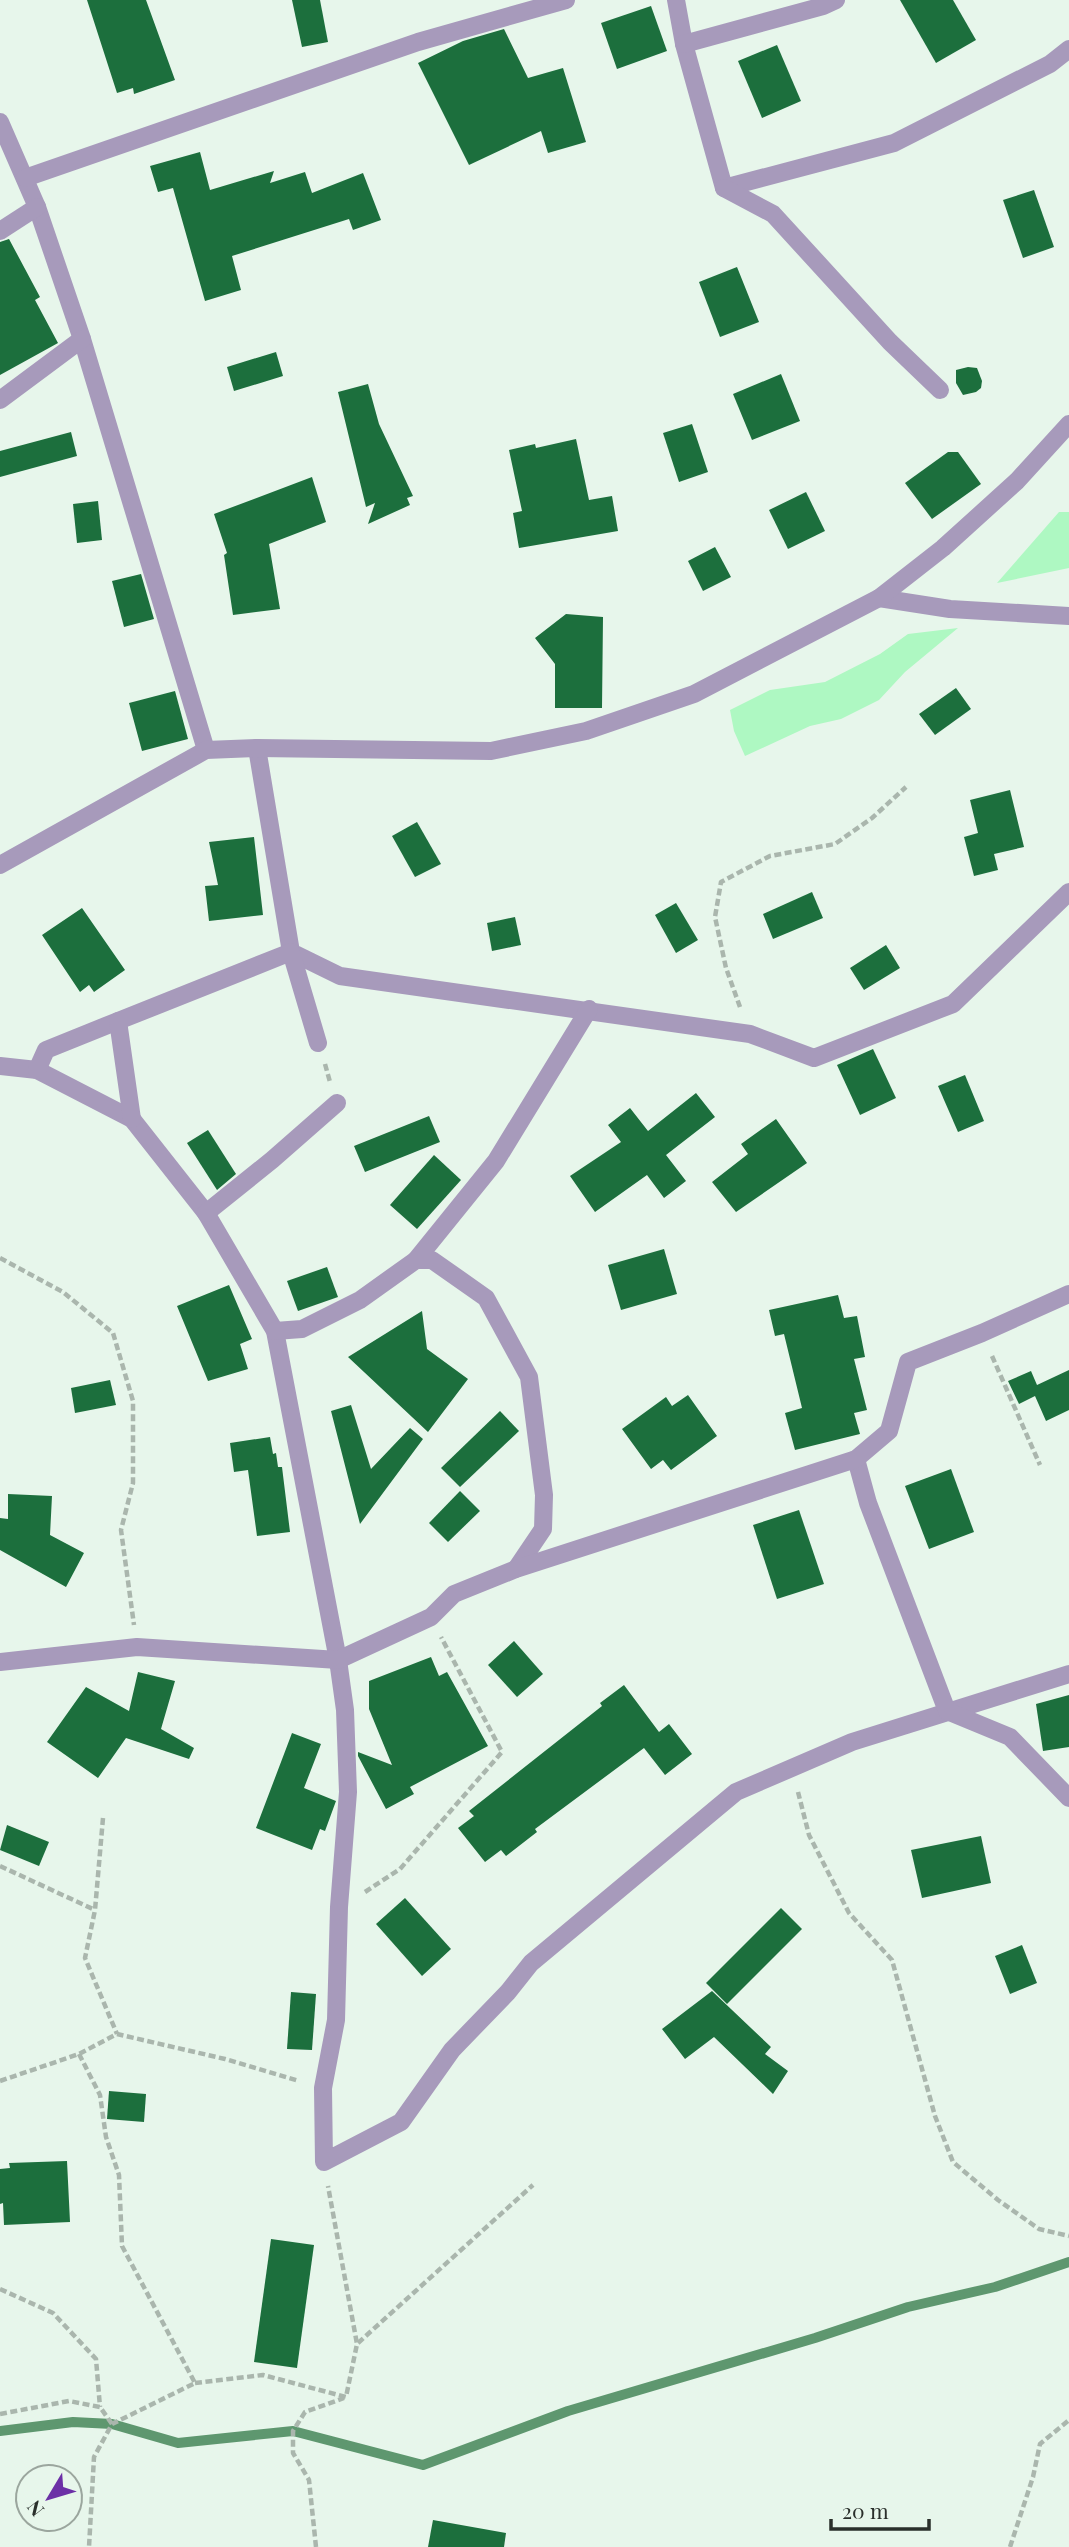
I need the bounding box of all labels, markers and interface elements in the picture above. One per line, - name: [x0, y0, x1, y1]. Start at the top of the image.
- north arrow: [14, 2463, 84, 2533]
- scale bar: [831, 2488, 929, 2532]
- text: N: [20, 2495, 49, 2522]
- text: 20 m: [842, 2496, 889, 2524]

